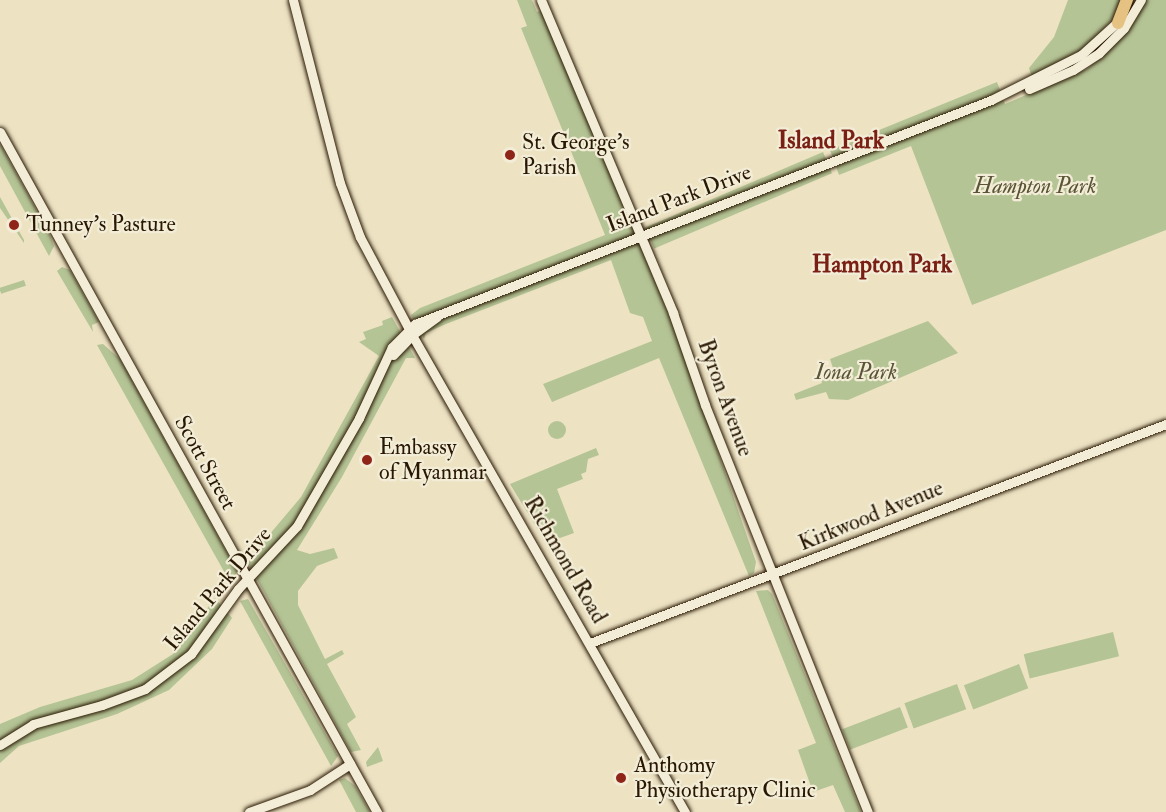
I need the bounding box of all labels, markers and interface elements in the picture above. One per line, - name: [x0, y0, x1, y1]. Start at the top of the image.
- district label: Island Park: [778, 127, 884, 155]
- place label: St. George's Parish: [522, 129, 629, 180]
- marker: St. George's Parish: [503, 148, 517, 162]
- street label: Island Park Drive: [603, 159, 755, 239]
- park label: Hampton Park: [974, 174, 1096, 200]
- place label: Tunney's Pasture: [26, 212, 176, 238]
- marker: Tunney's Pasture: [7, 218, 21, 232]
- district label: Hampton Park: [812, 251, 952, 279]
- street label: Byron Avenue: [692, 336, 758, 460]
- park label: Iona Park: [815, 360, 897, 386]
- street label: Scott Street: [168, 411, 242, 515]
- place label: Embassy of Myanmar: [379, 434, 487, 486]
- marker: Embassy of Myanmar: [360, 453, 374, 467]
- street label: Kirkwood Avenue: [795, 475, 947, 557]
- street label: Richmond Road: [518, 492, 612, 628]
- street label: Island Park Drive: [159, 522, 277, 656]
- place label: Anthomy Physiotherapy Clinic: [634, 752, 816, 804]
- marker: Anthomy Physiotherapy Clinic: [612, 769, 630, 787]

